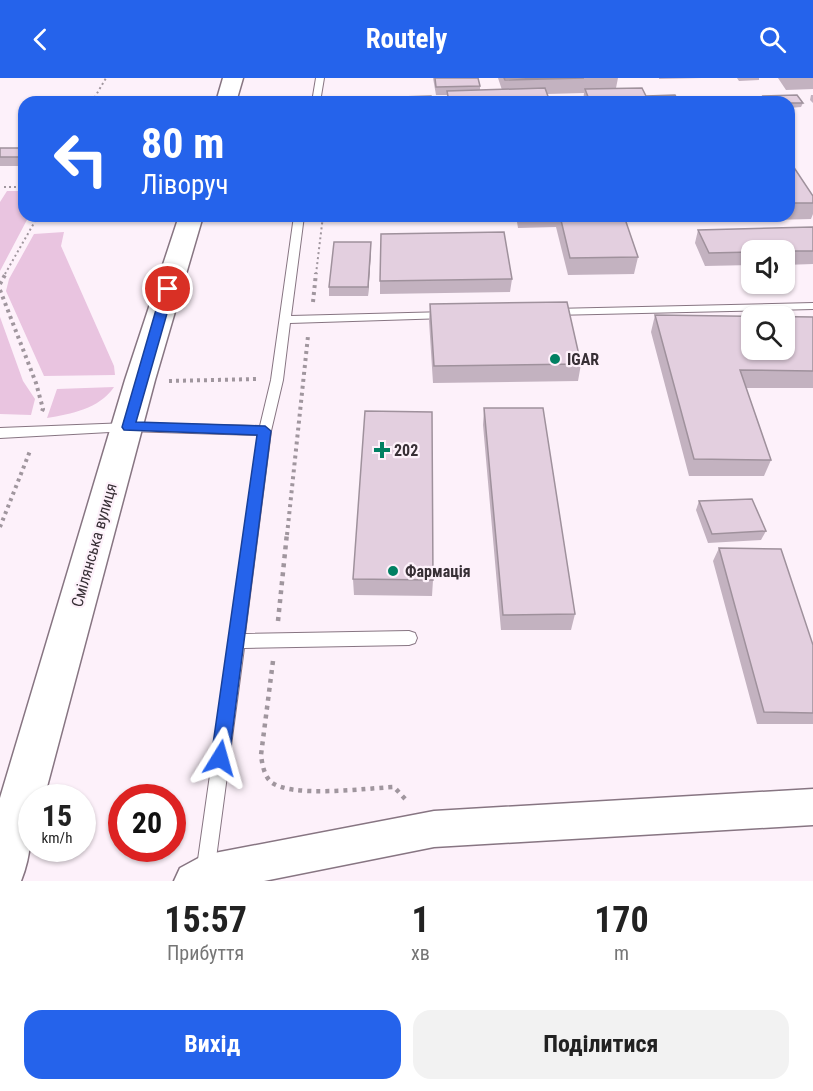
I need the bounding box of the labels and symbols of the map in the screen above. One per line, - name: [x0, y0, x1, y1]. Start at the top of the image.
- pin: [142, 263, 193, 314]
- place label: IGAR: [567, 350, 599, 369]
- marker: IGAR: [548, 352, 562, 366]
- place label: 202: [394, 441, 418, 460]
- marker: 202: [375, 443, 389, 457]
- street label: Смілянська вулиця: [67, 481, 121, 609]
- place label: Фармація: [405, 562, 471, 581]
- marker: Фармація: [386, 564, 400, 578]
- position arrow: [188, 726, 252, 790]
- speed limit sign: 20: [108, 784, 186, 862]

